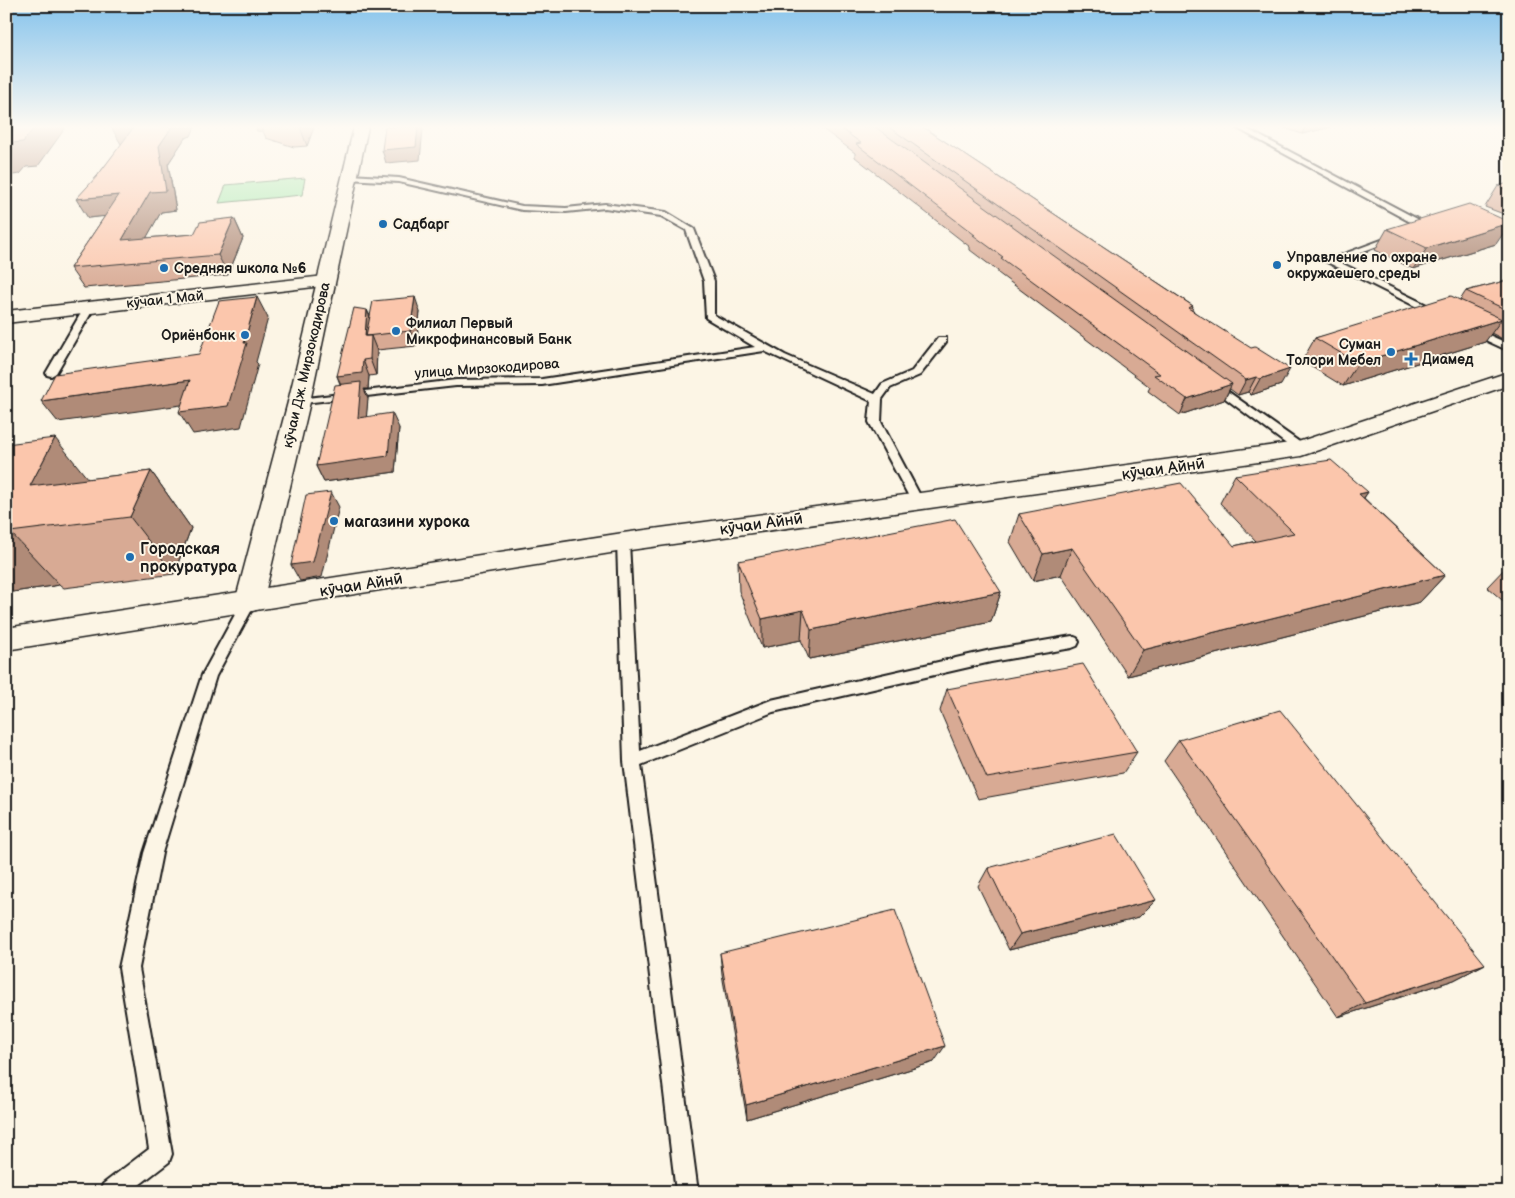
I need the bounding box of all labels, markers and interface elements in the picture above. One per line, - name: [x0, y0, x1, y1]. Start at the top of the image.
- place label: Садбарг: [393, 216, 450, 233]
- marker: Садбарг: [377, 218, 389, 230]
- place label: Управление по охране окружаешего среды: [1287, 249, 1437, 282]
- marker: Управление по охране окружаешего среды: [1271, 259, 1283, 271]
- place label: Средняя школа №6: [174, 260, 306, 277]
- marker: Средняя школа №6: [158, 262, 170, 274]
- street label: кӯчаи Дж. Мирзокодирова: [279, 280, 334, 450]
- street label: кӯчаи 1 Май: [125, 287, 205, 312]
- place label: Филиал Первый Микрофинансовый Банк: [406, 315, 572, 348]
- marker: Филиал Первый Микрофинансовый Банк: [390, 325, 402, 337]
- place label: Ориёнбонк: [161, 327, 235, 344]
- marker: Ориёнбонк: [239, 329, 251, 341]
- place label: Суман Толори Мебел: [1286, 336, 1381, 369]
- marker: Суман Толори Мебел: [1385, 346, 1397, 358]
- place label: Диамед: [1422, 351, 1474, 368]
- marker: Диамед: [1404, 352, 1418, 366]
- street label: улица Мирзокодирова: [414, 355, 561, 382]
- street label: кӯчаи Айнӣ: [1120, 454, 1206, 485]
- street label: кӯчаи Айнӣ: [718, 509, 804, 540]
- place label: магазини хурока: [344, 513, 470, 532]
- marker: магазини хурока: [328, 515, 340, 527]
- place label: Городская прокуратура: [140, 540, 238, 577]
- marker: Городская прокуратура: [124, 551, 136, 563]
- street label: кӯчаи Айнӣ: [318, 570, 404, 601]

